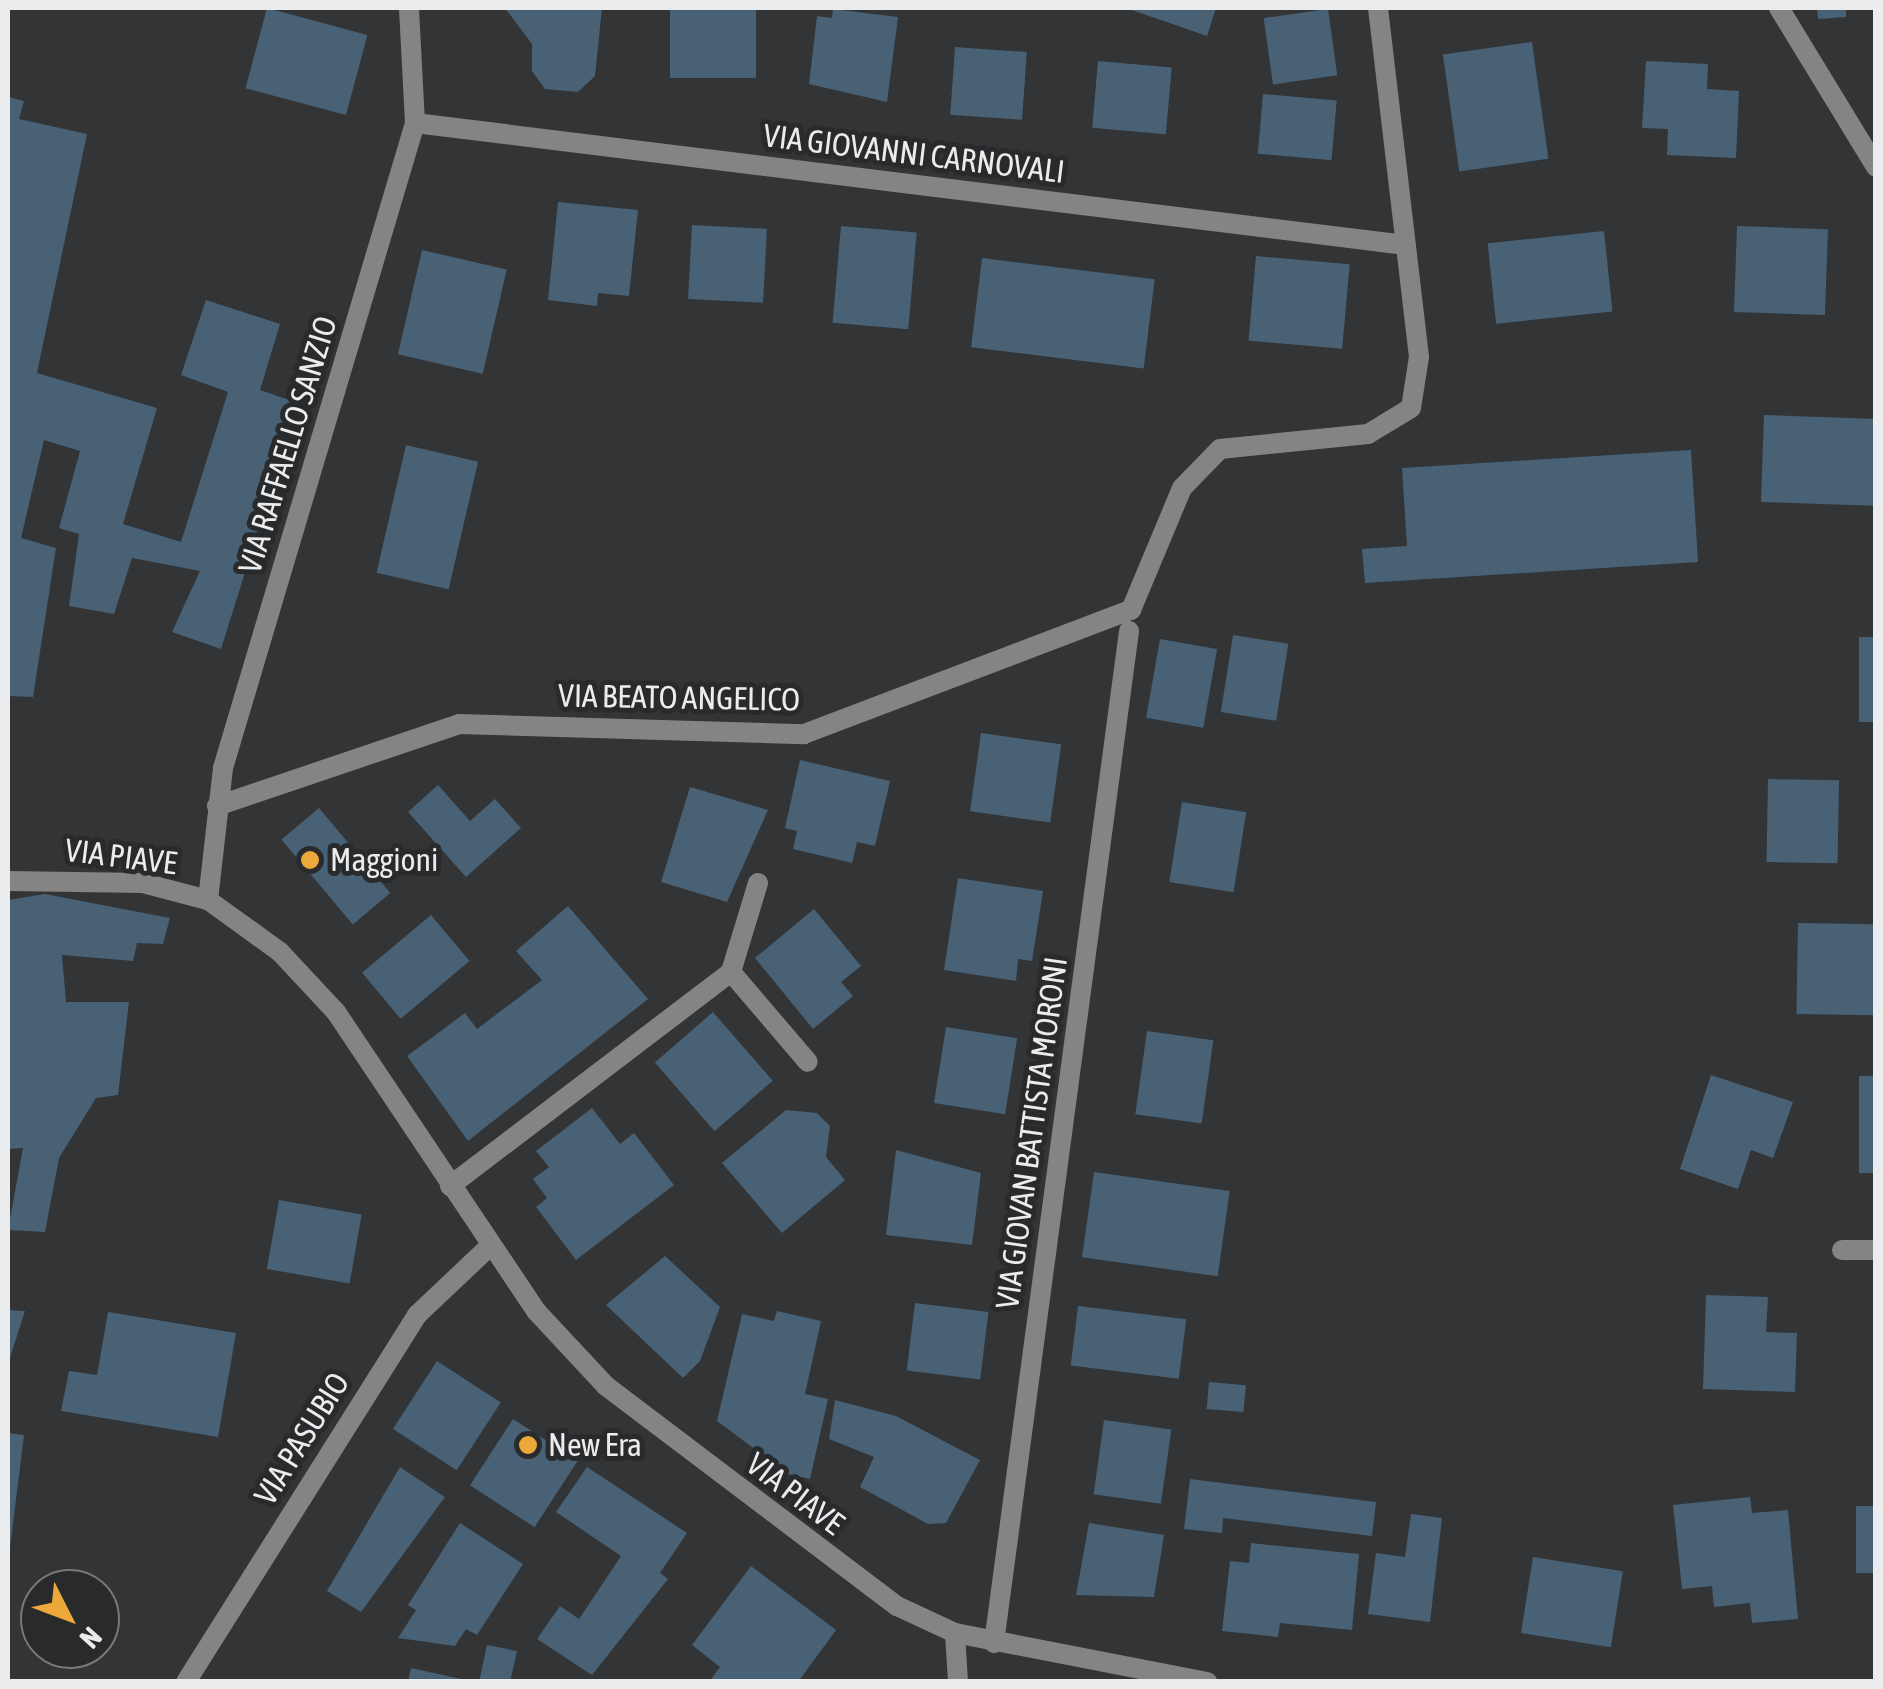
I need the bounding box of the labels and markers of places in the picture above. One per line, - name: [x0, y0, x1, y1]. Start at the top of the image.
- place label: Maggioni: [330, 841, 438, 879]
- marker: Maggioni: [299, 849, 321, 871]
- place label: New Era: [548, 1426, 642, 1464]
- marker: New Era: [517, 1434, 539, 1456]

